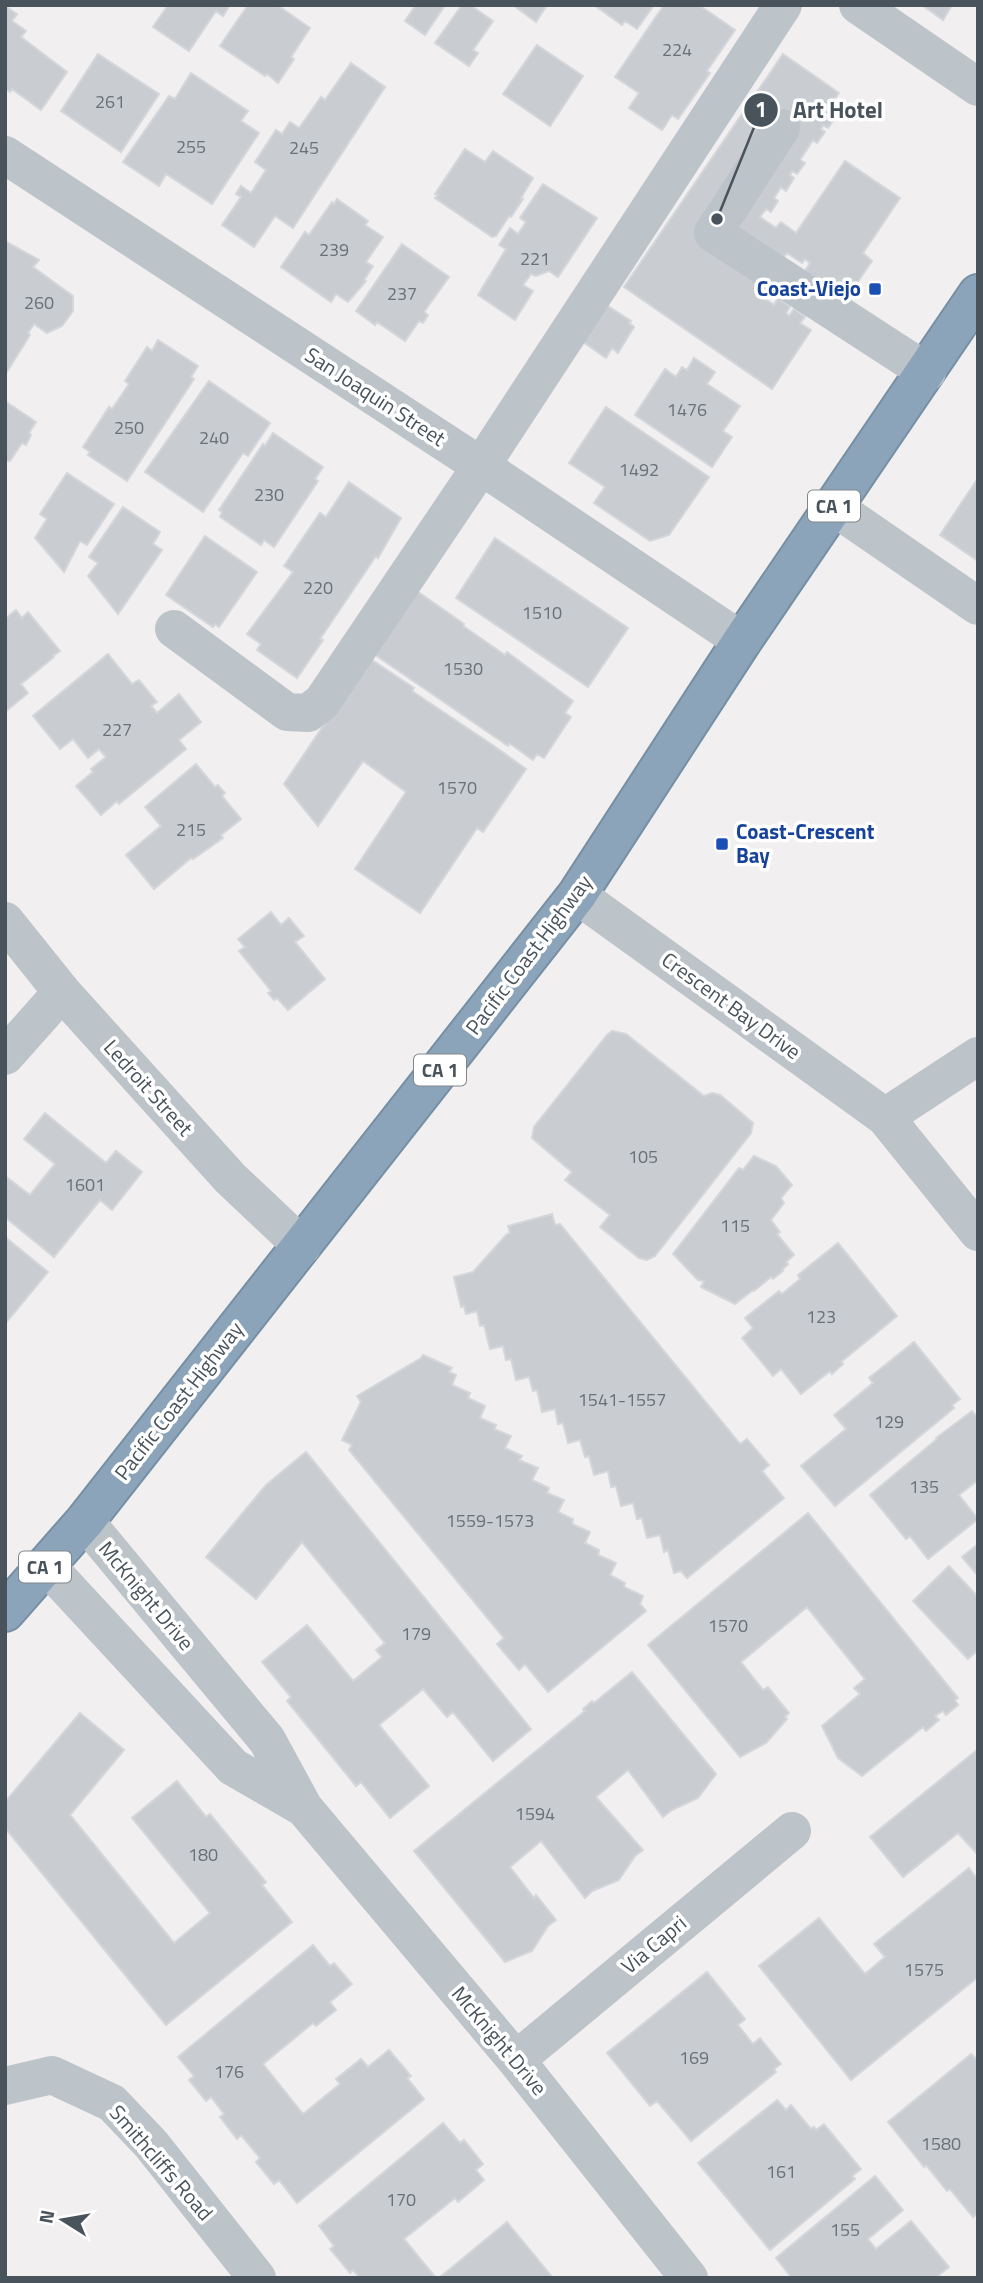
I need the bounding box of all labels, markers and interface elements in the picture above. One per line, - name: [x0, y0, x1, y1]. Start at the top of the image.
- house number: 224: [662, 36, 692, 63]
- house number: 261: [95, 88, 125, 115]
- callout: Art Hotel: [744, 88, 897, 132]
- text: Art Hotel: [793, 92, 883, 127]
- text: 1: [755, 93, 767, 125]
- house number: 255: [176, 133, 206, 160]
- house number: 245: [289, 134, 319, 161]
- house number: 239: [319, 236, 349, 263]
- house number: 221: [520, 245, 550, 272]
- place label: Coast-Viejo: [757, 272, 861, 304]
- house number: 237: [387, 280, 417, 307]
- marker: Coast-Viejo: [867, 281, 883, 297]
- house number: 260: [24, 289, 54, 316]
- street label: San Joaquin Street: [299, 339, 453, 454]
- house number: 1476: [667, 396, 707, 423]
- house number: 250: [114, 414, 144, 441]
- house number: 240: [199, 424, 229, 451]
- house number: 1492: [619, 456, 659, 483]
- house number: 230: [254, 481, 284, 508]
- road number: CA 1: [808, 491, 860, 522]
- house number: 220: [303, 574, 333, 601]
- house number: 1510: [522, 599, 562, 626]
- house number: 1530: [443, 655, 483, 682]
- house number: 227: [102, 716, 132, 743]
- house number: 1570: [437, 774, 477, 801]
- place label: Coast-Crescent Bay: [736, 815, 875, 871]
- house number: 215: [176, 816, 206, 843]
- marker: Coast-Crescent Bay: [714, 836, 730, 852]
- street label: Pacific Coast Highway: [457, 867, 599, 1041]
- street label: Crescent Bay Drive: [655, 944, 808, 1067]
- street label: Ledroit Street: [97, 1032, 201, 1143]
- road number: CA 1: [414, 1054, 466, 1086]
- house number: 105: [628, 1143, 658, 1170]
- house number: 1601: [65, 1171, 105, 1198]
- house number: 115: [720, 1212, 750, 1239]
- house number: 123: [806, 1303, 836, 1330]
- street label: Pacific Coast Highway: [106, 1314, 250, 1487]
- house number: 1541-1557: [578, 1386, 666, 1413]
- house number: 129: [874, 1408, 904, 1435]
- house number: 135: [909, 1473, 939, 1500]
- house number: 1559-1573: [446, 1507, 534, 1534]
- street label: McKnight Drive: [91, 1534, 202, 1657]
- road number: CA 1: [19, 1552, 71, 1582]
- house number: 1570: [708, 1612, 748, 1639]
- house number: 179: [401, 1620, 431, 1647]
- house number: 1594: [515, 1800, 555, 1827]
- house number: 180: [188, 1841, 218, 1868]
- street label: Via Capri: [614, 1907, 693, 1981]
- house number: 1575: [904, 1956, 944, 1983]
- street label: McKnight Drive: [444, 1979, 555, 2102]
- house number: 169: [679, 2044, 709, 2071]
- house number: 176: [214, 2058, 244, 2085]
- street label: Smithcliffs Road: [102, 2097, 221, 2227]
- house number: 1580: [921, 2130, 961, 2157]
- house number: 161: [766, 2158, 796, 2185]
- north arrow: [28, 2185, 98, 2255]
- house number: 170: [386, 2186, 416, 2213]
- text: N: [30, 2207, 61, 2226]
- house number: 155: [830, 2216, 860, 2243]

